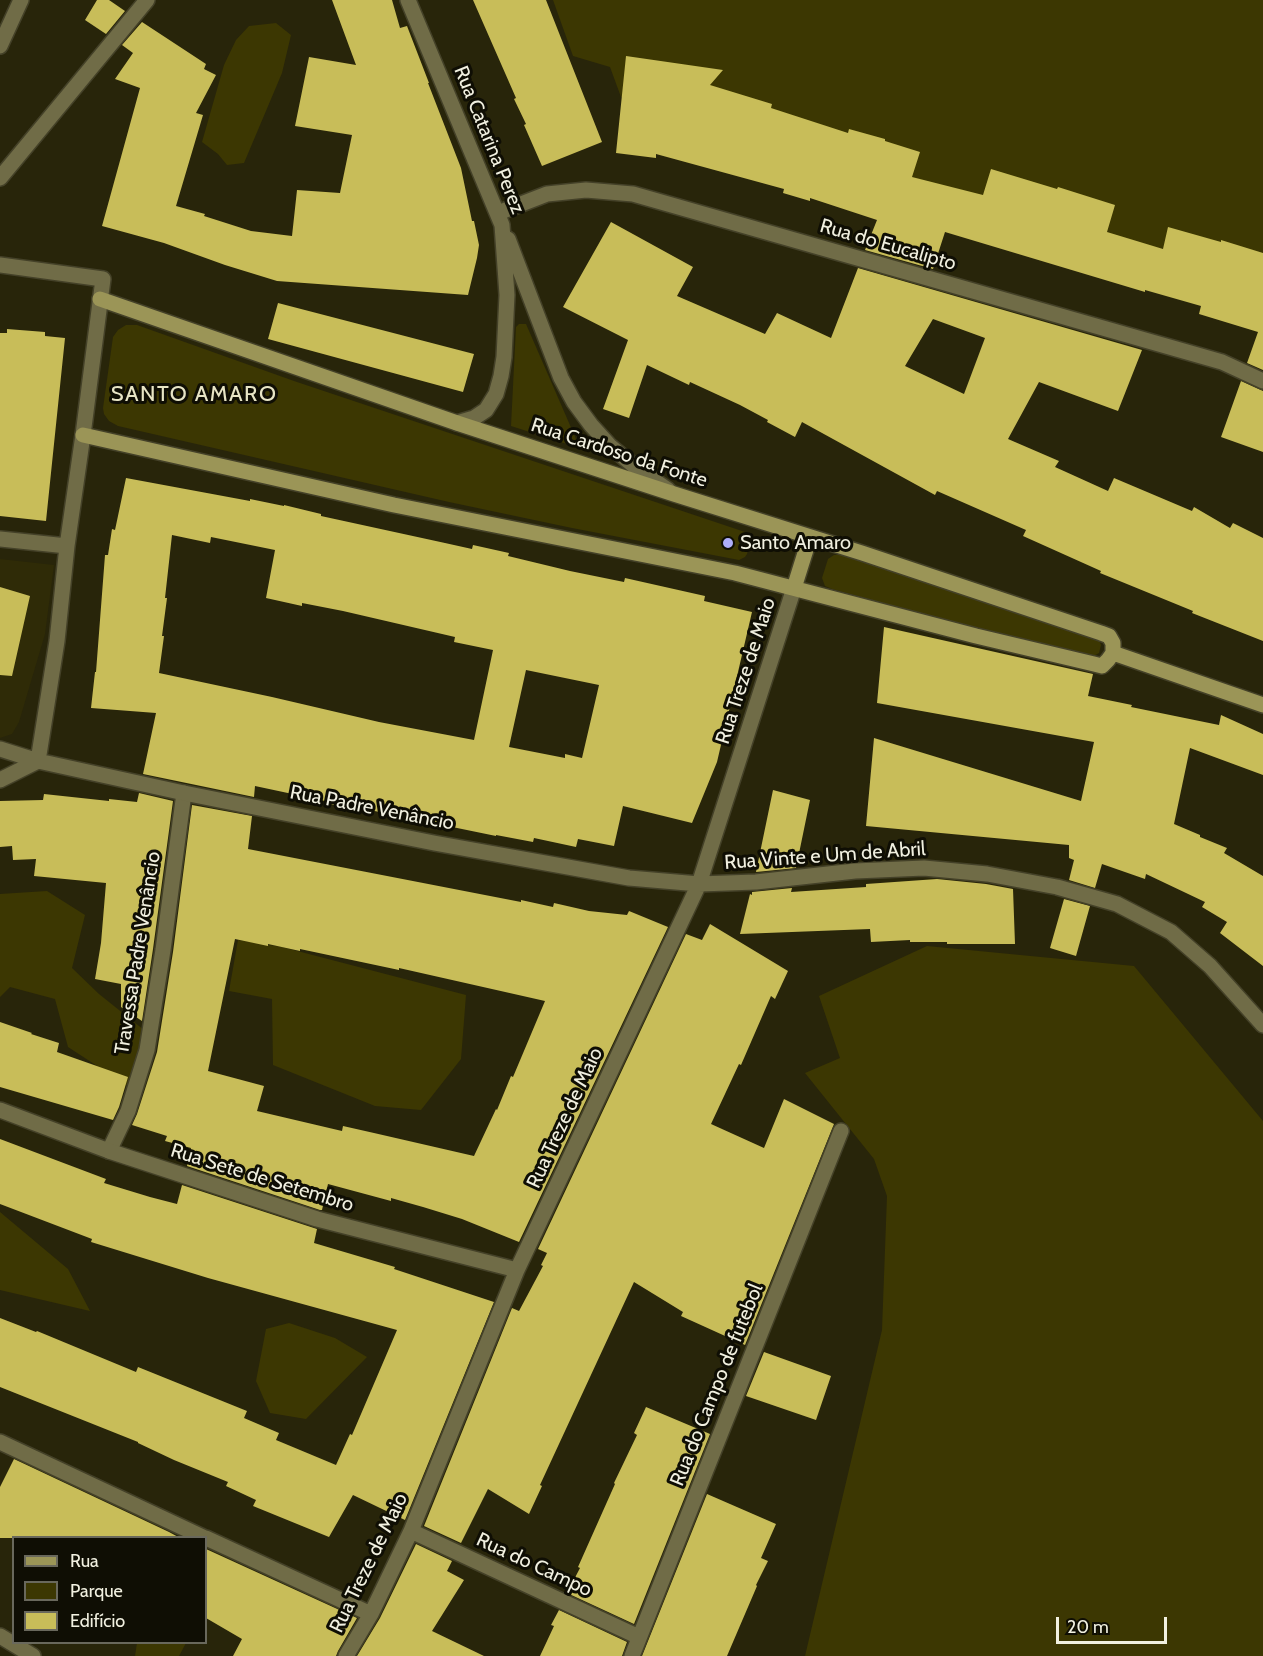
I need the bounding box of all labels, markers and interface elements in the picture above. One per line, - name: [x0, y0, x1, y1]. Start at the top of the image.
- street label: Rua Catarina Perez: [448, 63, 530, 217]
- street label: Rua do Eucalipto: [817, 214, 959, 276]
- district label: SANTO AMARO: [111, 382, 277, 408]
- street label: Rua Cardoso da Fonte: [528, 413, 710, 493]
- place label: Santo Amaro: [740, 531, 851, 555]
- marker: Santo Amaro: [721, 536, 735, 550]
- street label: Rua Treze de Maio: [711, 595, 781, 747]
- street label: Rua Padre Venâncio: [288, 780, 456, 836]
- street label: Rua Vinte e Um de Abril: [724, 837, 926, 875]
- street label: Travessa Padre Venâncio: [110, 850, 166, 1056]
- street label: Rua Treze de Maio: [522, 1044, 608, 1192]
- street label: Rua Sete de Setembro: [168, 1139, 356, 1217]
- street label: Rua do Campo de futebol: [665, 1280, 769, 1490]
- street label: Rua Treze de Maio: [325, 1489, 413, 1637]
- street label: Rua do Campo: [472, 1528, 596, 1602]
- legend: [12, 1536, 207, 1644]
- text: Rua: [70, 1550, 99, 1572]
- text: Parque: [70, 1580, 123, 1602]
- scale bar: [1059, 1605, 1170, 1643]
- text: Edifício: [70, 1610, 125, 1632]
- text: 20 m: [1067, 1616, 1109, 1638]

